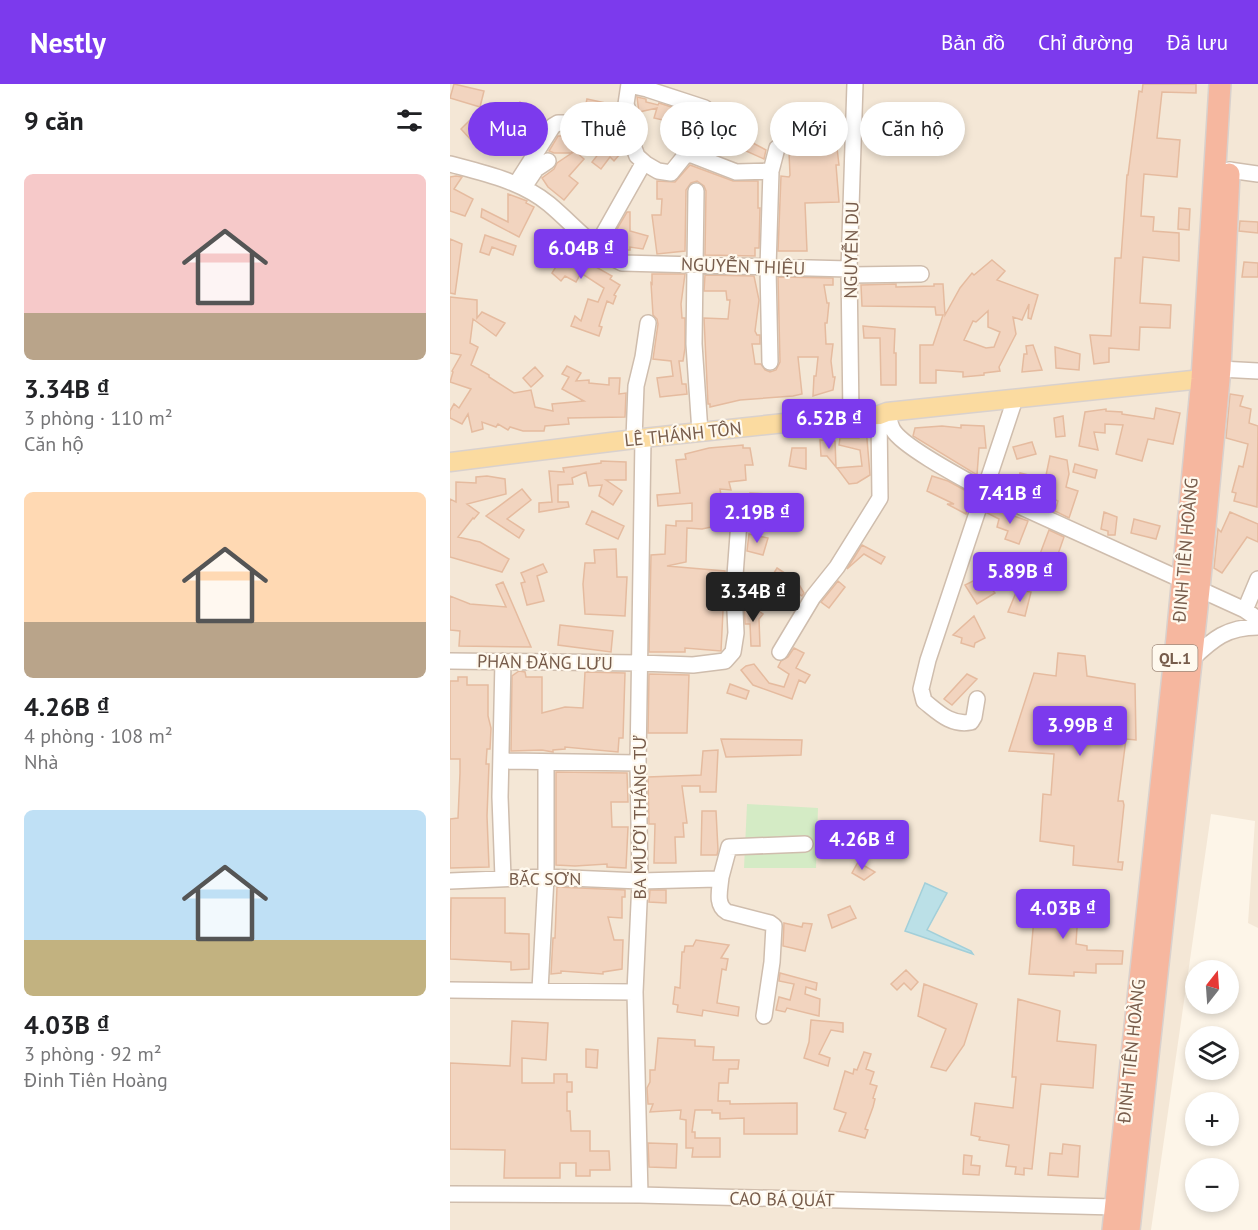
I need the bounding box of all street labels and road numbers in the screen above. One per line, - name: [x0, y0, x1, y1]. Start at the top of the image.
- street label: NGUYỄN DU: [839, 201, 863, 299]
- street label: NGUYỄN THIỆU: [680, 252, 806, 280]
- street label: LÊ THÁNH TÔN: [623, 416, 743, 452]
- street label: ĐINH TIÊN HOÀNG: [1167, 477, 1203, 624]
- road number: QL.1: [1152, 645, 1198, 671]
- street label: PHAN ĐĂNG LƯU: [477, 649, 613, 675]
- street label: BA MƯƠI THÁNG TƯ: [628, 735, 651, 900]
- street label: BẮC SƠN: [509, 867, 581, 890]
- street label: ĐINH TIÊN HOÀNG: [1112, 978, 1150, 1125]
- street label: CAO BÁ QUÁT: [729, 1187, 835, 1211]

